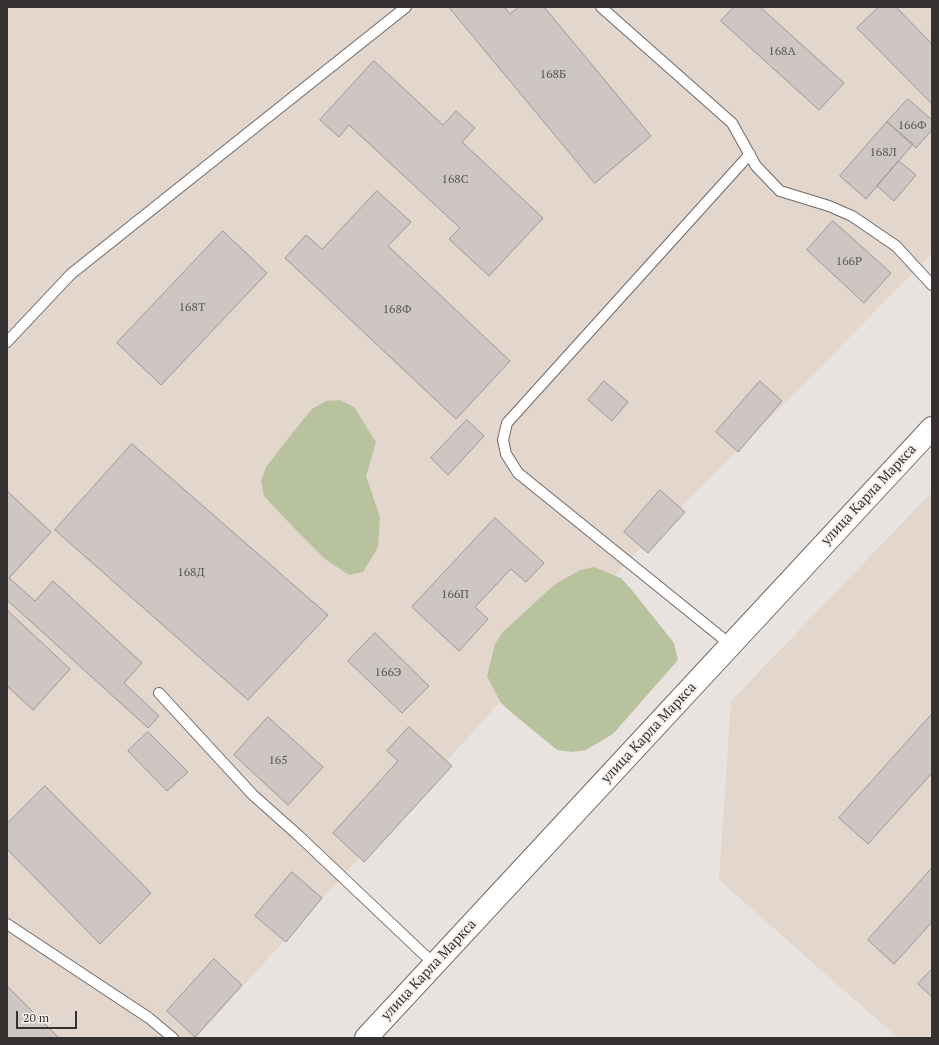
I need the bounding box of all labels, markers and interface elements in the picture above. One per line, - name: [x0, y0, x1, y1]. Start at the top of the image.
- house number: 168А: [768, 45, 796, 59]
- house number: 168Б: [540, 68, 566, 82]
- house number: 166Ф: [898, 119, 926, 133]
- house number: 168Л: [869, 146, 897, 160]
- house number: 168С: [442, 173, 468, 187]
- house number: 166Р: [836, 255, 862, 269]
- house number: 168Т: [179, 301, 205, 315]
- house number: 168Ф: [383, 303, 411, 317]
- street label: улица Карла Маркса: [818, 441, 920, 549]
- house number: 168Д: [177, 566, 205, 580]
- house number: 166П: [441, 588, 469, 602]
- house number: 166Э: [375, 666, 401, 680]
- street label: улица Карла Маркса: [598, 679, 700, 787]
- house number: 165: [268, 754, 288, 768]
- street label: улица Карла Маркса: [378, 916, 480, 1024]
- scale bar: [18, 1003, 79, 1029]
- text: 20 m: [23, 1010, 49, 1025]

